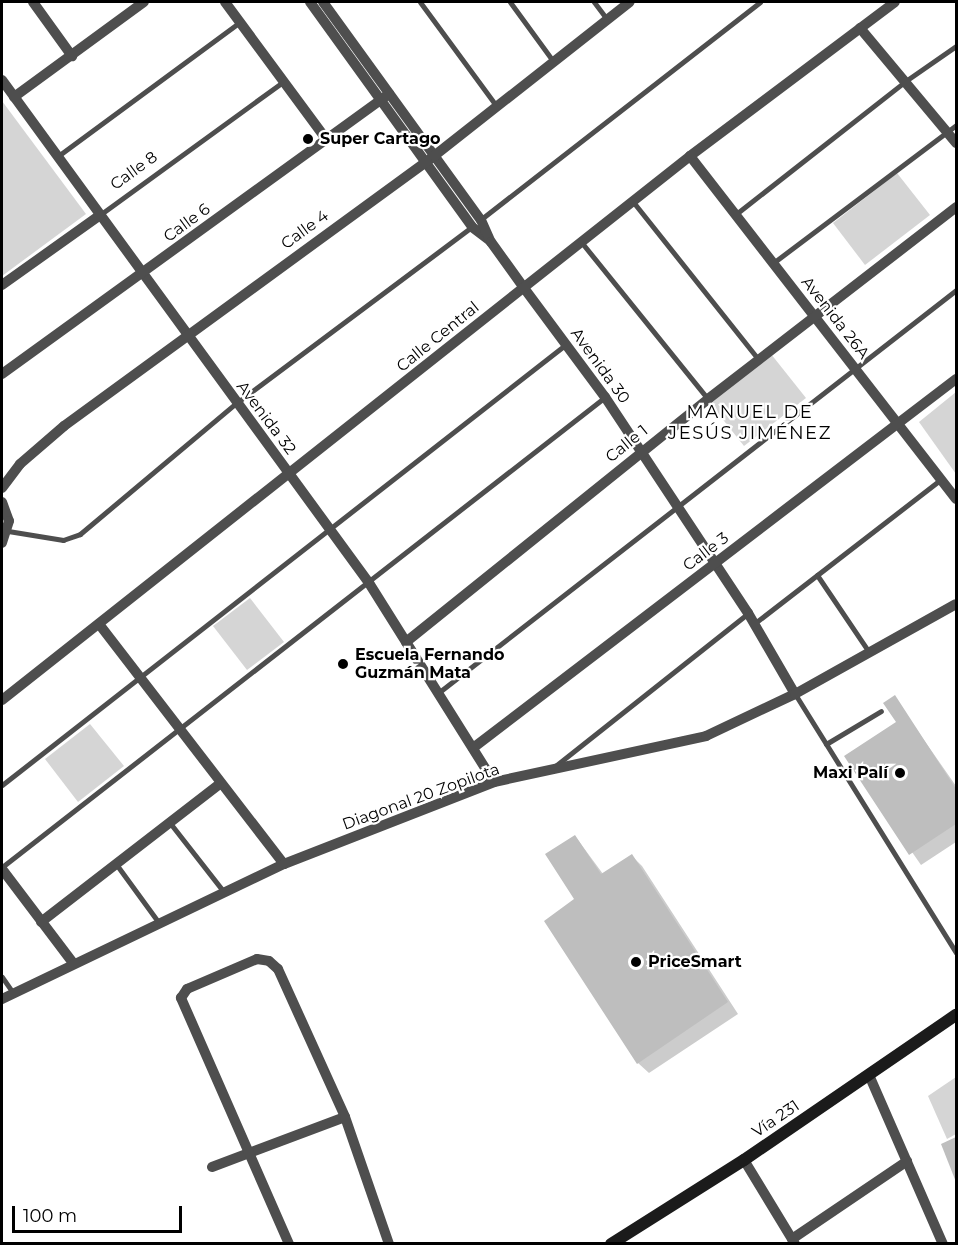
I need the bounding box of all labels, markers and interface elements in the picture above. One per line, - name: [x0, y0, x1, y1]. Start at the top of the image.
- place label: Super Cartago: [320, 129, 441, 149]
- marker: Super Cartago: [301, 132, 315, 146]
- street label: Calle 8: [107, 148, 161, 194]
- street label: Calle 6: [160, 200, 214, 246]
- street label: Calle 4: [278, 206, 332, 254]
- street label: Avenida 26A: [797, 273, 873, 363]
- street label: Calle Central: [393, 298, 483, 376]
- street label: Avenida 30: [566, 325, 634, 407]
- street label: Avenida 32: [232, 378, 300, 458]
- district label: MANUEL DE JESÚS JIMÉNEZ: [668, 402, 832, 444]
- street label: Calle 1: [602, 421, 652, 467]
- street label: Calle 3: [679, 529, 733, 575]
- place label: Escuela Fernando Guzmán Mata: [355, 645, 504, 683]
- marker: Escuela Fernando Guzmán Mata: [336, 657, 350, 671]
- street label: Diagonal 20 Zopilota: [340, 760, 502, 834]
- place label: Maxi Palí: [813, 763, 888, 783]
- marker: Maxi Palí: [893, 766, 907, 780]
- place label: PriceSmart: [648, 952, 742, 972]
- marker: PriceSmart: [629, 955, 643, 969]
- street label: Vía 231: [749, 1096, 803, 1142]
- scale bar: [15, 1194, 184, 1232]
- text: 100 m: [23, 1205, 77, 1227]

